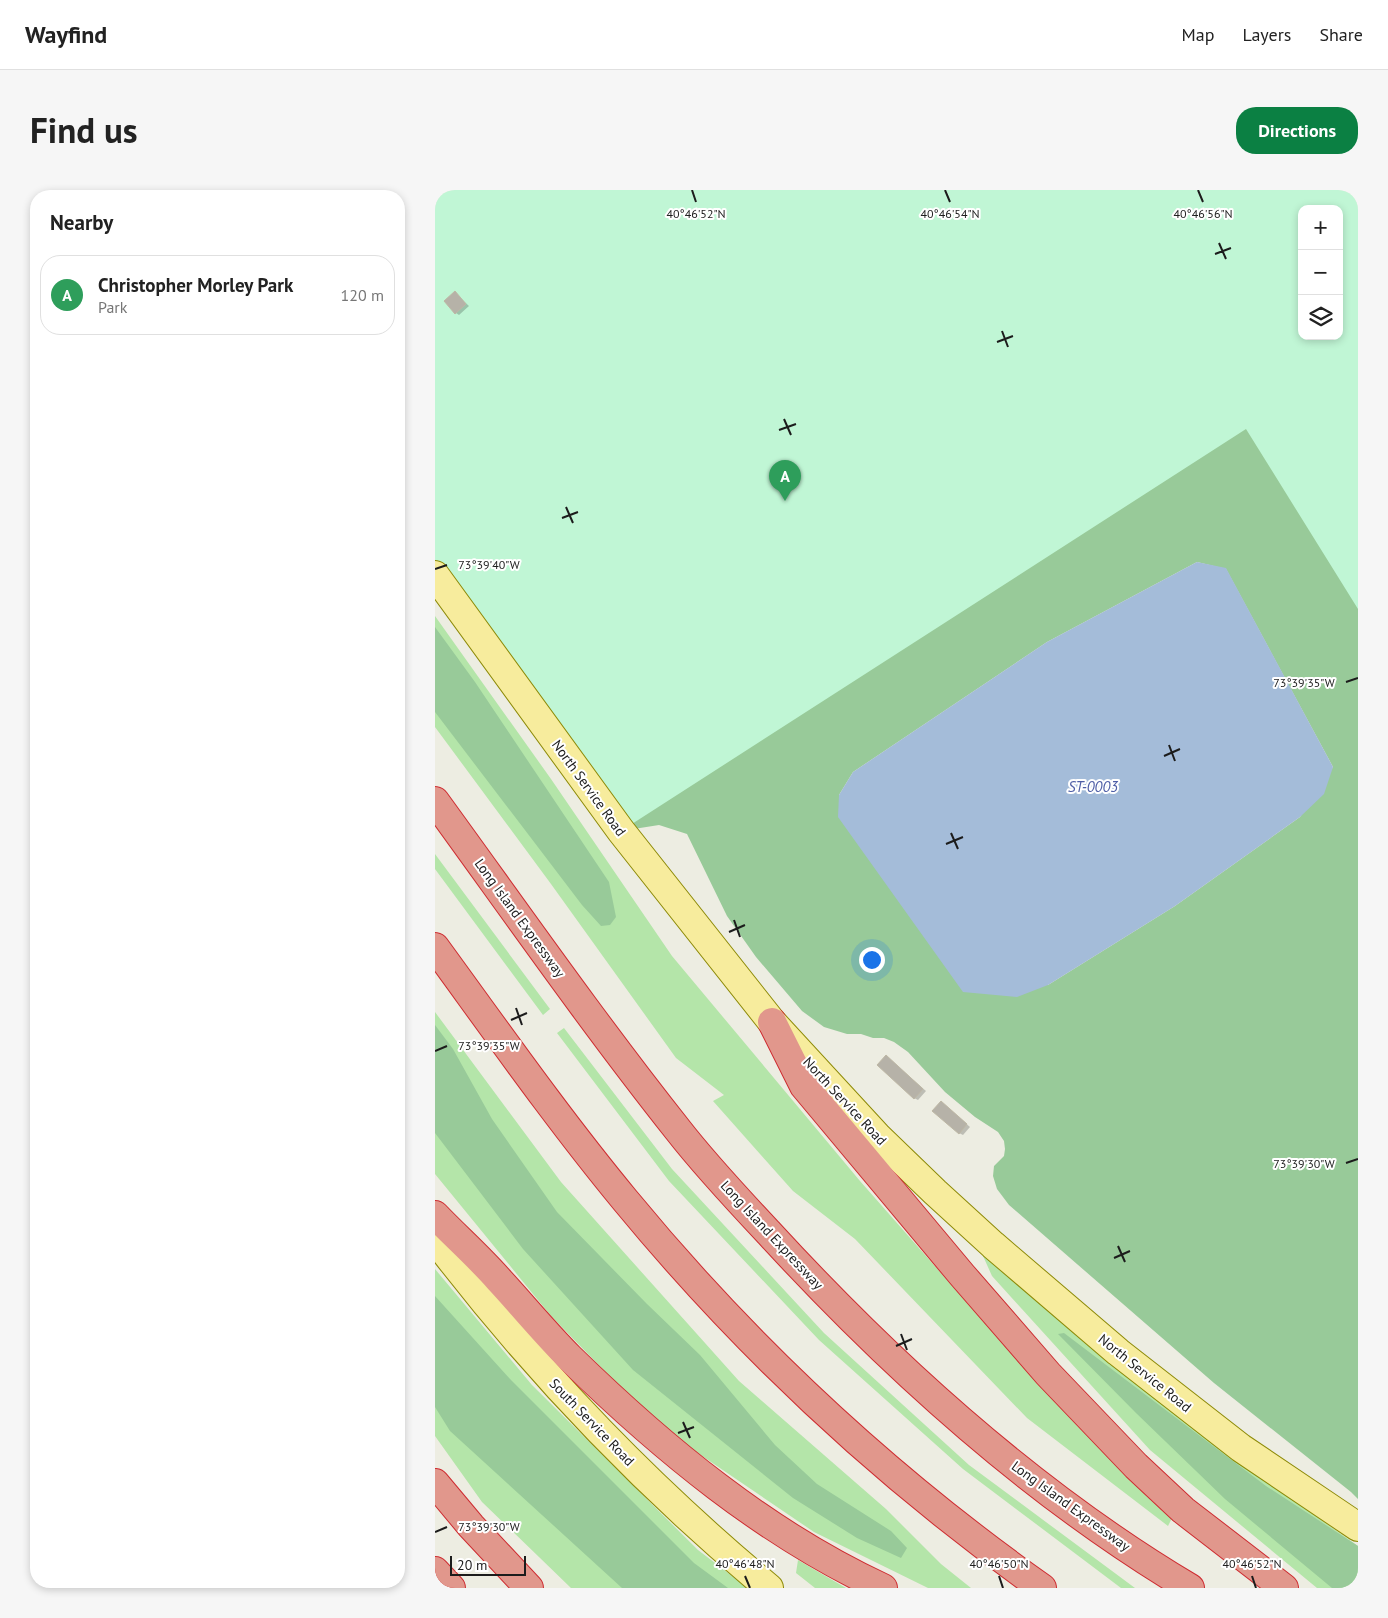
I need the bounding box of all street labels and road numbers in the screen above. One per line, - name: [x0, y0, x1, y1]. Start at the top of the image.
- street label: North Service Road: [548, 736, 630, 840]
- street label: Long Island Expressway: [471, 855, 569, 981]
- street label: North Service Road: [799, 1053, 891, 1149]
- street label: Long Island Expressway: [717, 1177, 827, 1294]
- street label: North Service Road: [1095, 1330, 1195, 1416]
- street label: South Service Road: [546, 1374, 638, 1470]
- street label: Long Island Expressway: [1008, 1457, 1134, 1555]

